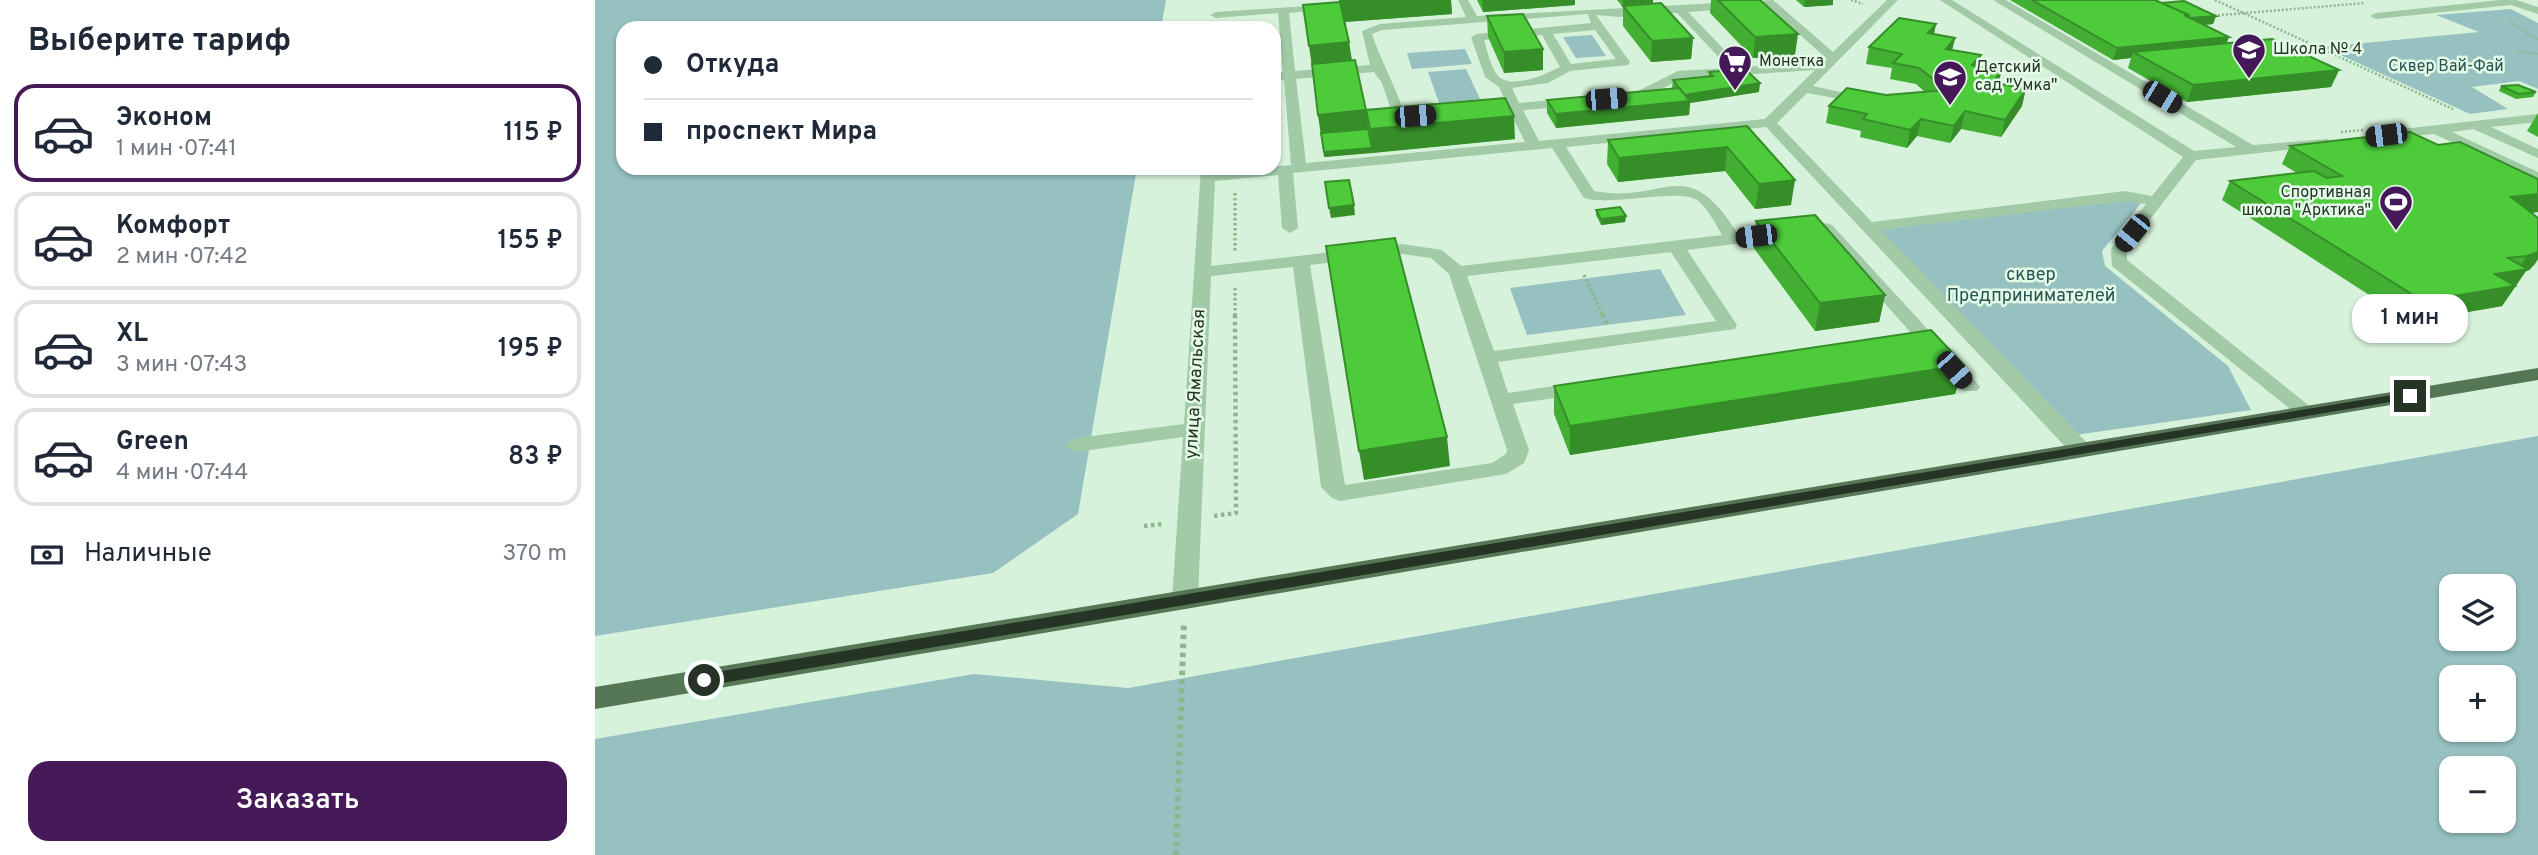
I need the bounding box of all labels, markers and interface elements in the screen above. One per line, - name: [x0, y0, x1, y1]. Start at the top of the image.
- text: Выберите тариф: [28, 22, 291, 62]
- school or university icon: Школа № 4: [2230, 31, 2268, 80]
- place label: Школа № 4: [2273, 40, 2362, 60]
- supermarket icon: Монетка: [1716, 43, 1754, 92]
- text: Откуда: [686, 49, 779, 82]
- place label: Монетка: [1759, 52, 1824, 72]
- park label: Сквер Вай-Фай: [2388, 57, 2504, 77]
- school or university icon: Детский сад "Умка": [1931, 58, 1969, 107]
- place label: Детский сад "Умка": [1975, 58, 2057, 96]
- car: [2139, 77, 2186, 117]
- car: [1585, 87, 1628, 111]
- icon: car: [32, 102, 95, 165]
- text: Эконом: [116, 102, 212, 135]
- car: [1394, 104, 1437, 128]
- text: проспект Мира: [686, 116, 877, 149]
- text: 115 ₽: [503, 117, 563, 150]
- car: [2364, 122, 2409, 148]
- text: 1 мин · 07:41: [116, 135, 237, 164]
- place label: Спортивная школа "Арктика": [2242, 183, 2371, 221]
- sports icon: Спортивная школа "Арктика": [2377, 183, 2415, 232]
- icon: car: [32, 210, 95, 273]
- text: Комфорт: [116, 210, 230, 243]
- car: [2111, 210, 2154, 256]
- car: [1734, 223, 1779, 249]
- text: 155 ₽: [498, 225, 563, 258]
- text: 2 мин · 07:42: [116, 243, 248, 272]
- park label: сквер Предпринимателей: [1947, 264, 2115, 308]
- callout: 1 мин: [2352, 294, 2468, 344]
- text: 1 мин: [2381, 304, 2439, 333]
- street label: улица Ямальская: [1181, 308, 1211, 460]
- icon: car: [32, 318, 95, 381]
- text: XL: [116, 318, 148, 351]
- text: 195 ₽: [498, 333, 563, 366]
- car: [1933, 347, 1976, 393]
- text: 3 мин · 07:43: [116, 351, 247, 380]
- route end: [2394, 380, 2426, 412]
- icon: car: [32, 426, 95, 489]
- text: Green: [116, 426, 189, 459]
- text: 83 ₽: [508, 441, 563, 474]
- text: 4 мин · 07:44: [116, 459, 248, 488]
- icon: cash: [28, 536, 66, 574]
- text: Наличные: [84, 538, 212, 571]
- text: 370 m: [502, 540, 567, 569]
- map controls: [2439, 574, 2516, 833]
- button: layers: [2439, 574, 2516, 651]
- route start: [688, 664, 720, 696]
- button: +: [2439, 665, 2516, 742]
- button: −: [2439, 756, 2516, 833]
- button: Заказать: [28, 761, 567, 841]

